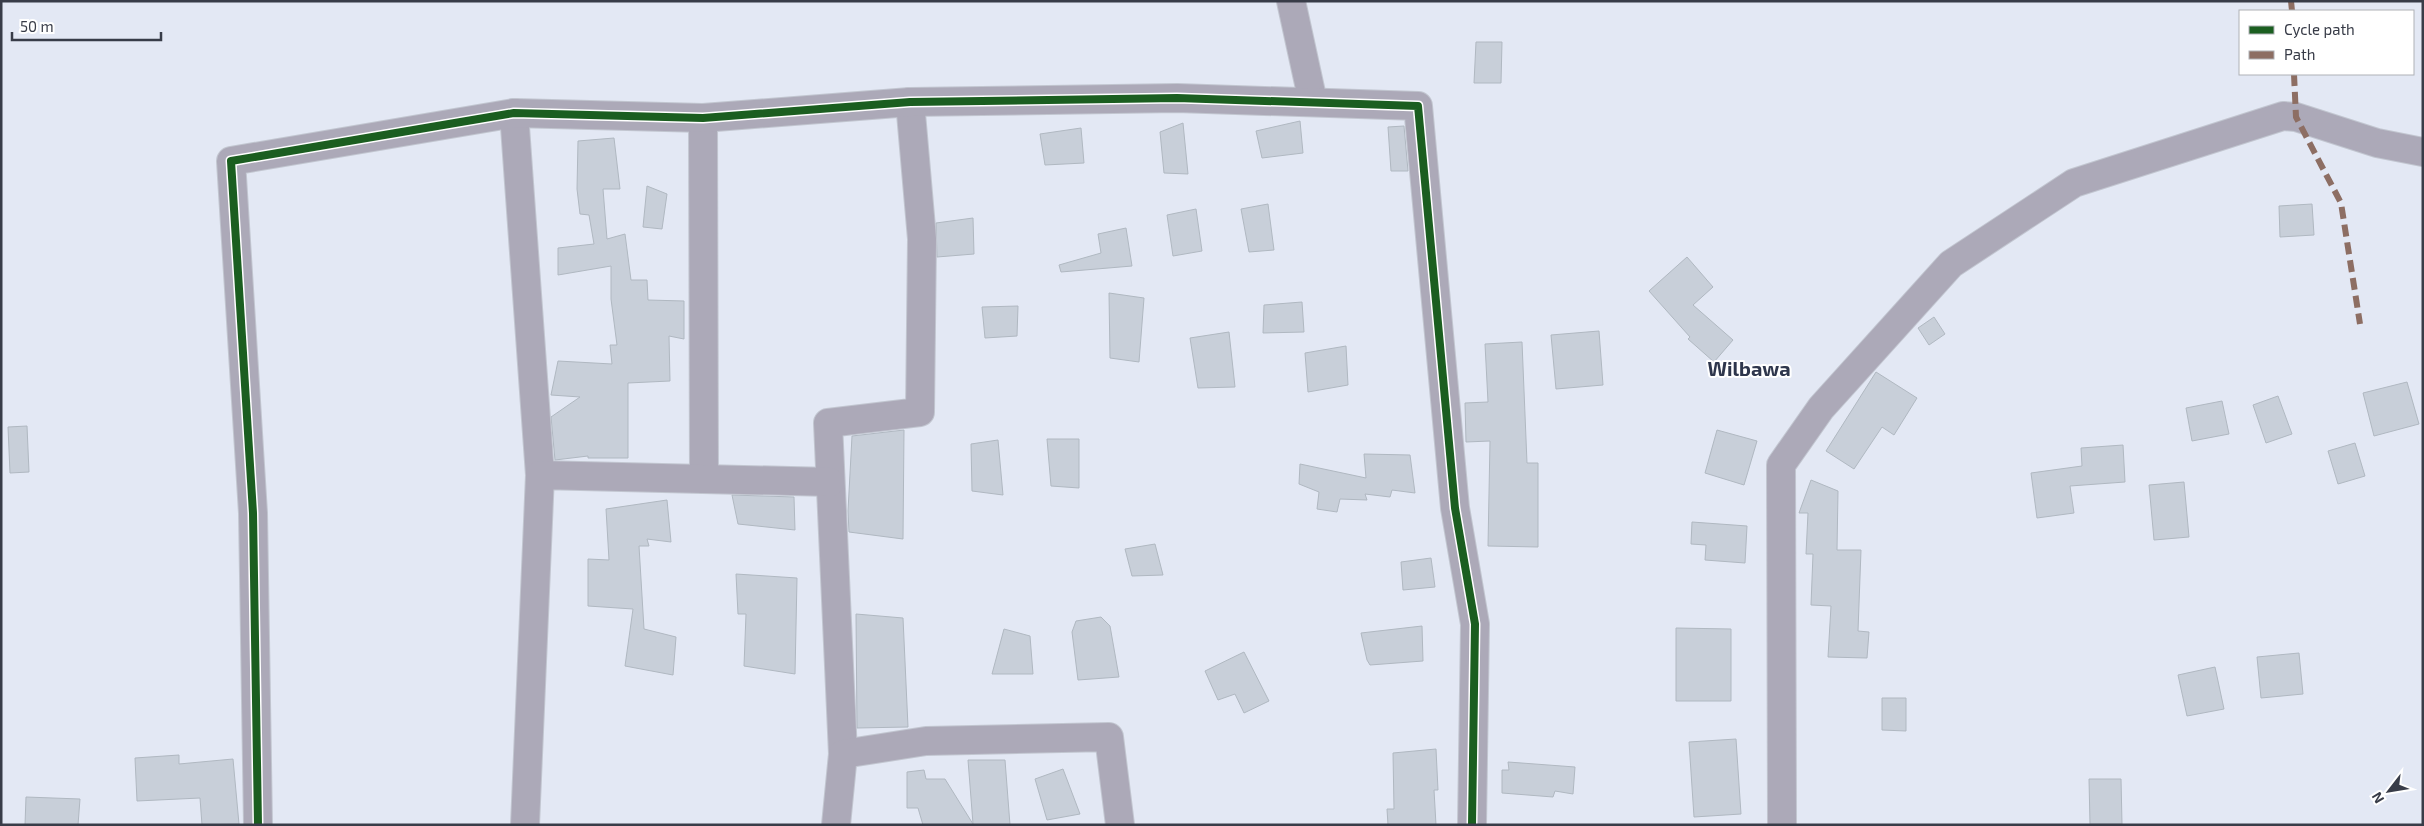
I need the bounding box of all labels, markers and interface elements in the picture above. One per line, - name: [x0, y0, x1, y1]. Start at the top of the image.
- scale bar: [12, 10, 161, 42]
- legend: [2239, 10, 2414, 75]
- text: 50 m: [20, 17, 54, 35]
- text: Cycle path: [2284, 20, 2355, 38]
- text: Path: [2284, 45, 2315, 63]
- district label: Wilbawa: [1707, 356, 1791, 380]
- north arrow: [2364, 766, 2414, 816]
- text: N: [2368, 789, 2387, 807]

